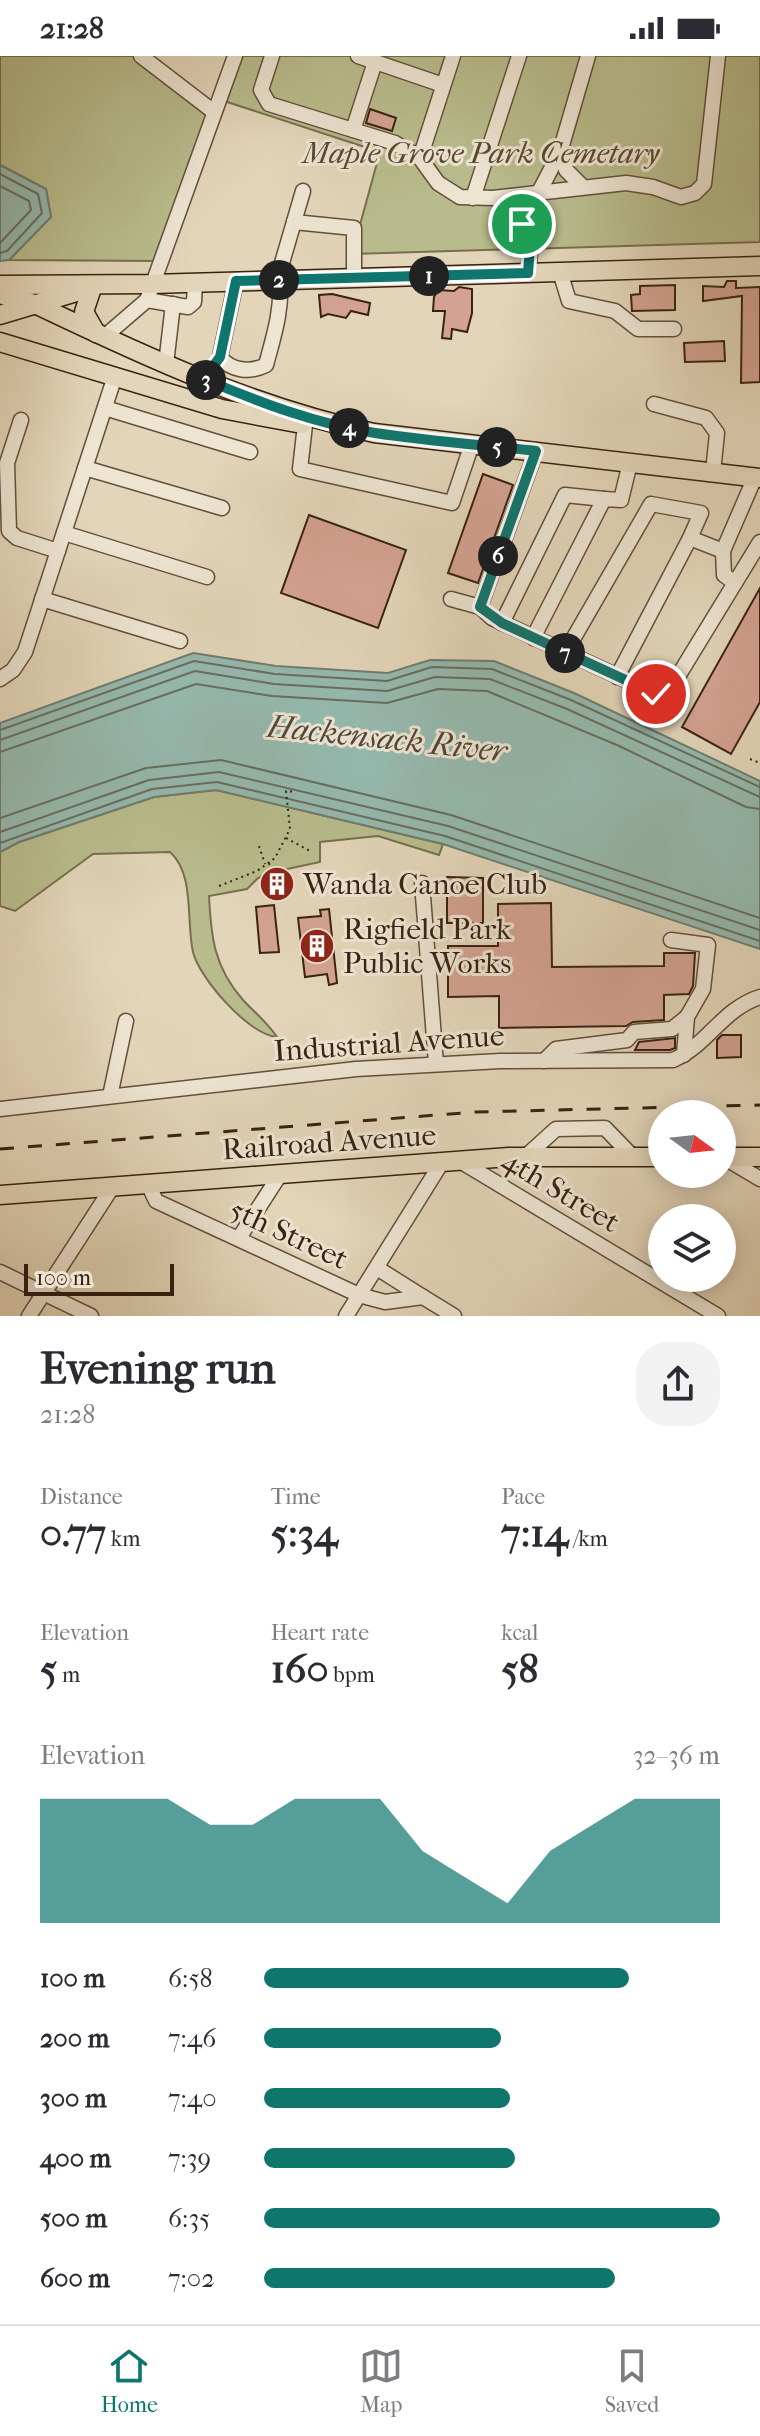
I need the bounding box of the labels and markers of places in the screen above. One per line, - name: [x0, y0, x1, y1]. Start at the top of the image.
- pin: [488, 190, 556, 258]
- pin: 1: [409, 256, 449, 296]
- pin: 2: [259, 260, 299, 300]
- pin: 3: [186, 360, 226, 400]
- pin: 4: [329, 408, 369, 448]
- pin: 5: [477, 427, 517, 467]
- pin: 6: [478, 536, 518, 576]
- pin: 7: [545, 633, 585, 673]
- pin: [622, 660, 690, 728]
- building icon: Wanda Canoe Club: [258, 865, 296, 903]
- place label: Wanda Canoe Club: [302, 867, 547, 902]
- place label: Rigfield Park Public Works: [343, 912, 512, 981]
- building icon: Rigfield Park Public Works: [298, 927, 336, 965]

